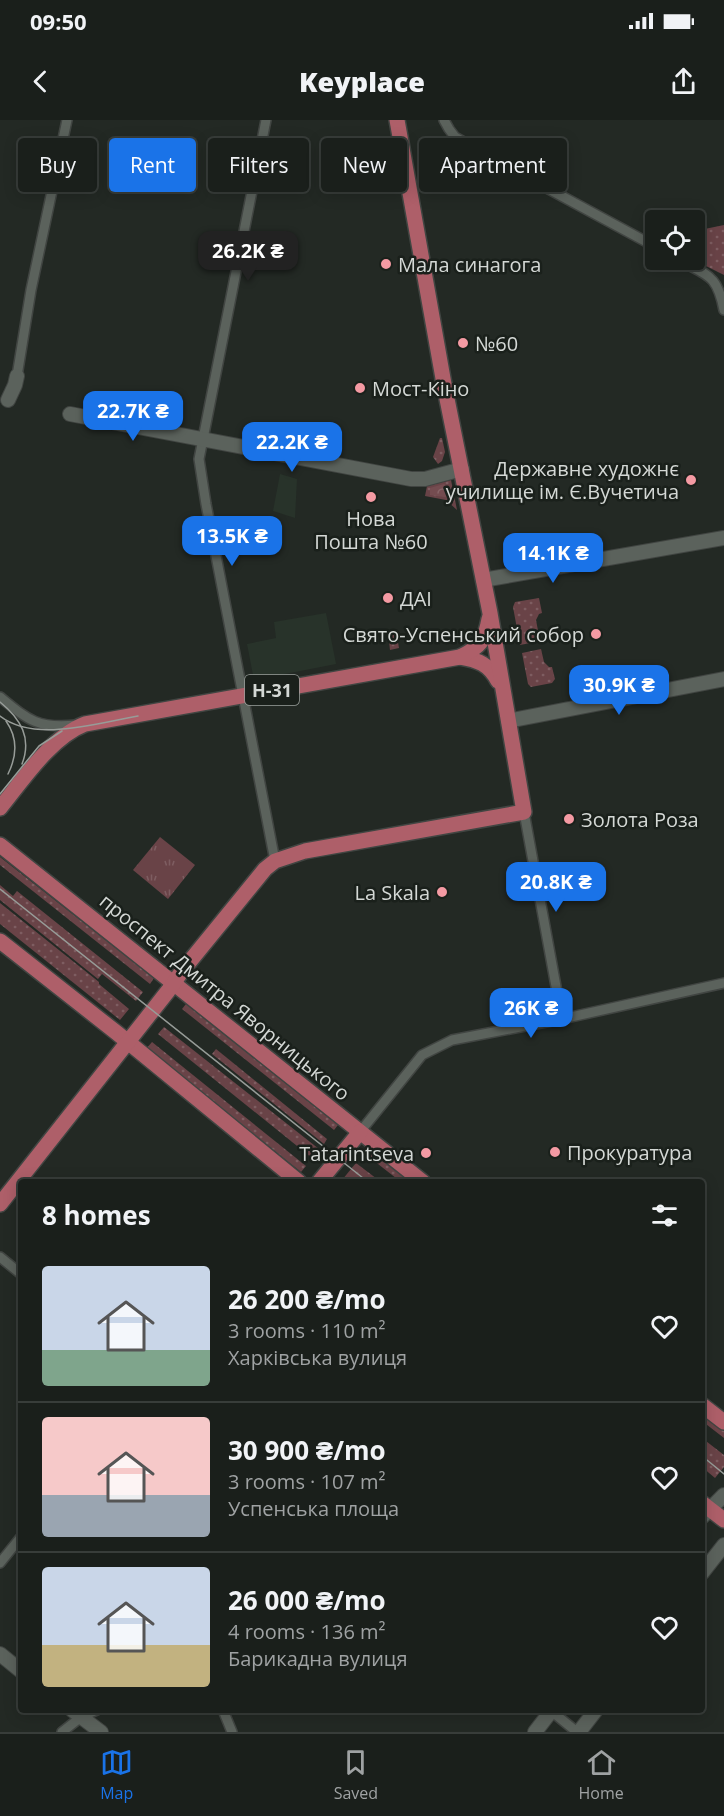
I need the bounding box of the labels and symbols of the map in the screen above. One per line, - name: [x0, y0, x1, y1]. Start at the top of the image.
- pin: 26.2K ₴: [193, 231, 303, 282]
- place label: Мала синагога: [398, 251, 541, 278]
- marker: Мала синагога: [379, 257, 393, 271]
- place label: №60: [475, 330, 518, 357]
- marker: №60: [456, 336, 470, 350]
- place label: Мост-Кіно: [372, 375, 469, 402]
- marker: Мост-Кіно: [353, 381, 367, 395]
- pin: 22.7K ₴: [78, 391, 188, 442]
- pin: 22.2K ₴: [237, 422, 347, 473]
- place label: Державне художнє училище ім. Є.Вучетича: [446, 455, 679, 505]
- marker: Державне художнє училище ім. Є.Вучетича: [684, 473, 698, 487]
- marker: Нова Пошта №60: [364, 490, 378, 504]
- place label: Нова Пошта №60: [314, 505, 428, 555]
- pin: 13.5K ₴: [177, 516, 287, 567]
- pin: 14.1K ₴: [498, 533, 608, 584]
- place label: ДАІ: [400, 585, 432, 612]
- marker: ДАІ: [381, 591, 395, 605]
- place label: Свято-Успенський собор: [343, 621, 584, 648]
- marker: Свято-Успенський собор: [589, 627, 603, 641]
- pin: 30.9K ₴: [564, 665, 674, 716]
- road number: Н-31: [245, 675, 299, 705]
- place label: Золота Роза: [581, 806, 699, 833]
- marker: Золота Роза: [562, 812, 576, 826]
- pin: 20.8K ₴: [501, 862, 611, 913]
- place label: La Skala: [355, 879, 430, 906]
- marker: La Skala: [435, 885, 449, 899]
- street label: проспект Дмитра Яворницького: [94, 887, 356, 1107]
- pin: 26K ₴: [489, 988, 573, 1039]
- place label: Прокуратура: [567, 1139, 692, 1166]
- place label: Tatarintseva: [299, 1140, 414, 1167]
- marker: Прокуратура: [548, 1145, 562, 1159]
- marker: Tatarintseva: [419, 1146, 433, 1160]

